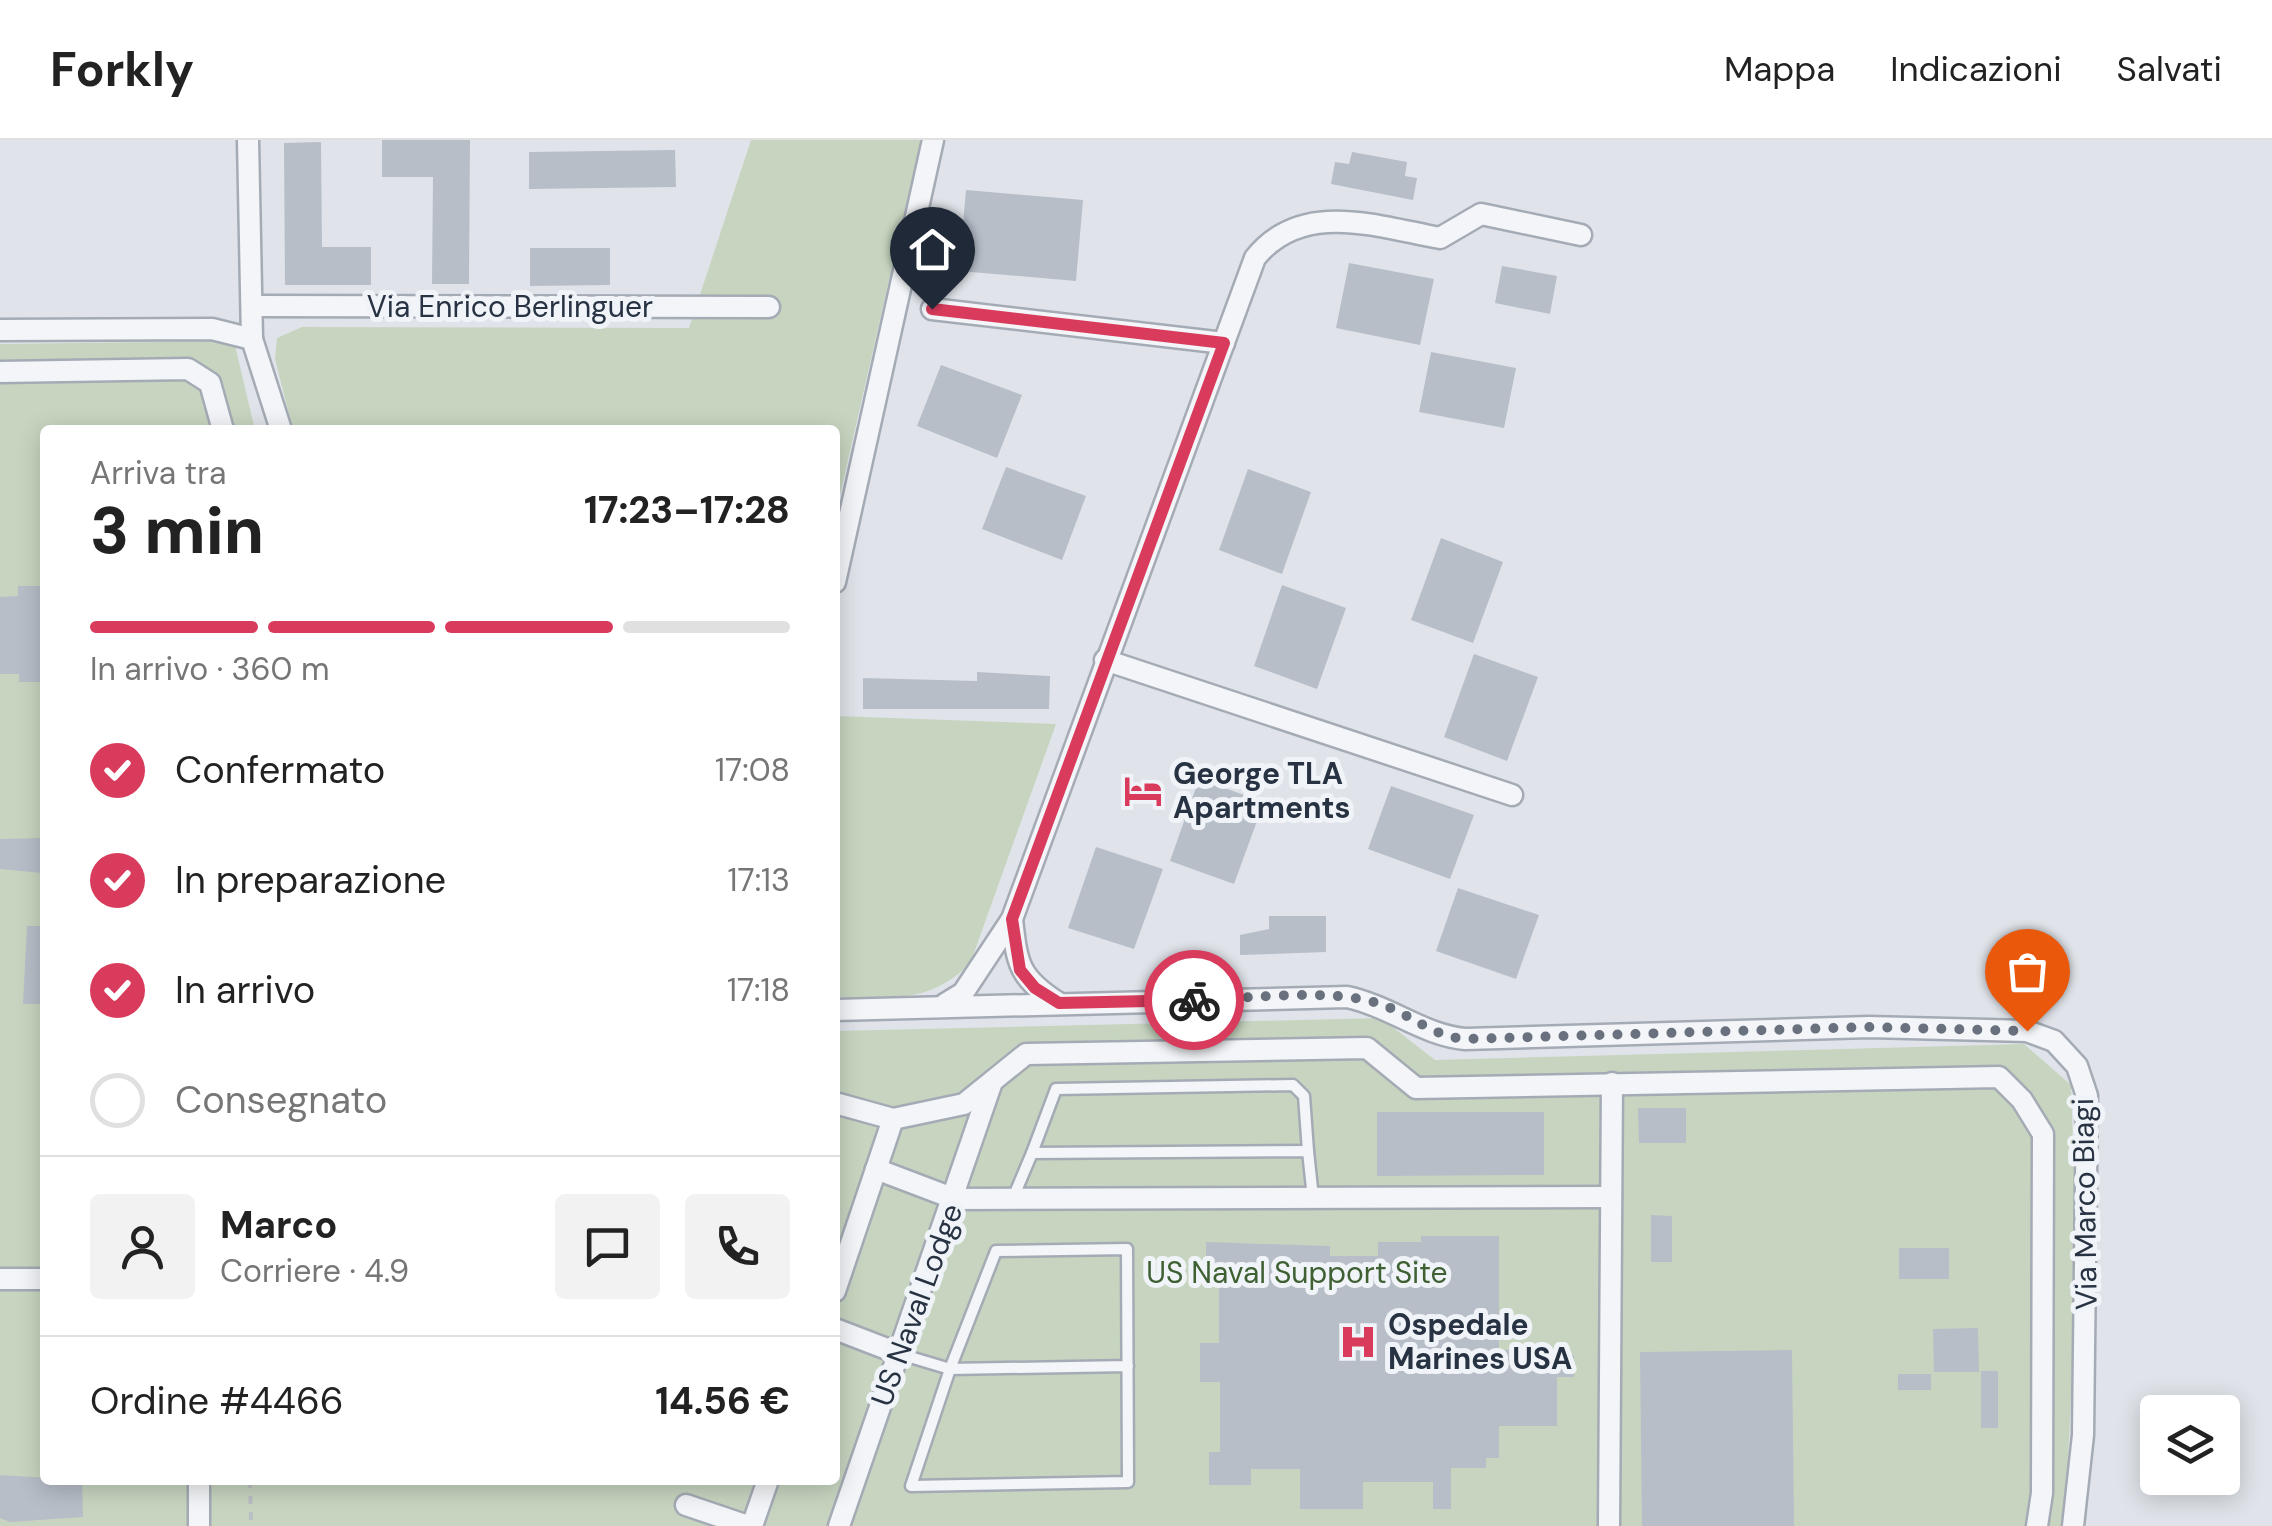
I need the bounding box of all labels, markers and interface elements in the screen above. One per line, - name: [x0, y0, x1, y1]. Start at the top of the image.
- text: Forkly: [50, 38, 194, 101]
- text: Mappa: [1724, 46, 1835, 92]
- text: Indicazioni: [1890, 46, 2062, 92]
- text: Salvati: [2117, 46, 2222, 92]
- pin: [890, 207, 975, 310]
- icon: home: [905, 222, 960, 277]
- street label: Via Enrico Berlinguer: [367, 287, 653, 326]
- text: Arriva tra: [90, 452, 226, 494]
- text: 17:23–17:28: [584, 485, 790, 535]
- text: 3 min: [90, 489, 264, 573]
- text: In arrivo · 360 m: [90, 648, 329, 690]
- icon: check: [90, 743, 145, 798]
- text: Confermato: [175, 745, 385, 795]
- text: 17:08: [715, 749, 790, 791]
- place label: George TLA Apartments: [1173, 754, 1351, 827]
- hotel icon: George TLA Apartments: [1122, 770, 1164, 812]
- icon: check: [90, 853, 145, 908]
- text: In preparazione: [175, 855, 446, 905]
- text: 17:13: [728, 859, 790, 901]
- pin: [1985, 929, 2070, 1032]
- icon: bag: [2000, 944, 2055, 999]
- courier: [1144, 950, 1244, 1050]
- icon: check: [90, 963, 145, 1018]
- text: In arrivo: [175, 965, 315, 1015]
- text: 17:18: [727, 969, 790, 1011]
- icon: bike: [1167, 973, 1222, 1028]
- text: Consegnato: [175, 1075, 387, 1125]
- street label: Via Marco Biagi: [2063, 1098, 2106, 1310]
- button: person: [90, 1194, 195, 1299]
- button: chat: [555, 1194, 660, 1299]
- button: phone: [685, 1194, 790, 1299]
- street label: US Naval Lodge: [862, 1198, 971, 1411]
- text: Marco: [220, 1200, 337, 1250]
- text: Corriere · 4.9: [220, 1250, 409, 1292]
- park label: US Naval Support Site: [1146, 1253, 1448, 1292]
- place label: Ospedale Marines USA: [1388, 1305, 1572, 1378]
- hospital icon: Ospedale Marines USA: [1337, 1321, 1379, 1363]
- text: Ordine #4466: [90, 1376, 344, 1426]
- text: 14.56 €: [655, 1376, 790, 1426]
- map controls: [2140, 1395, 2240, 1495]
- button: layers: [2140, 1395, 2240, 1495]

